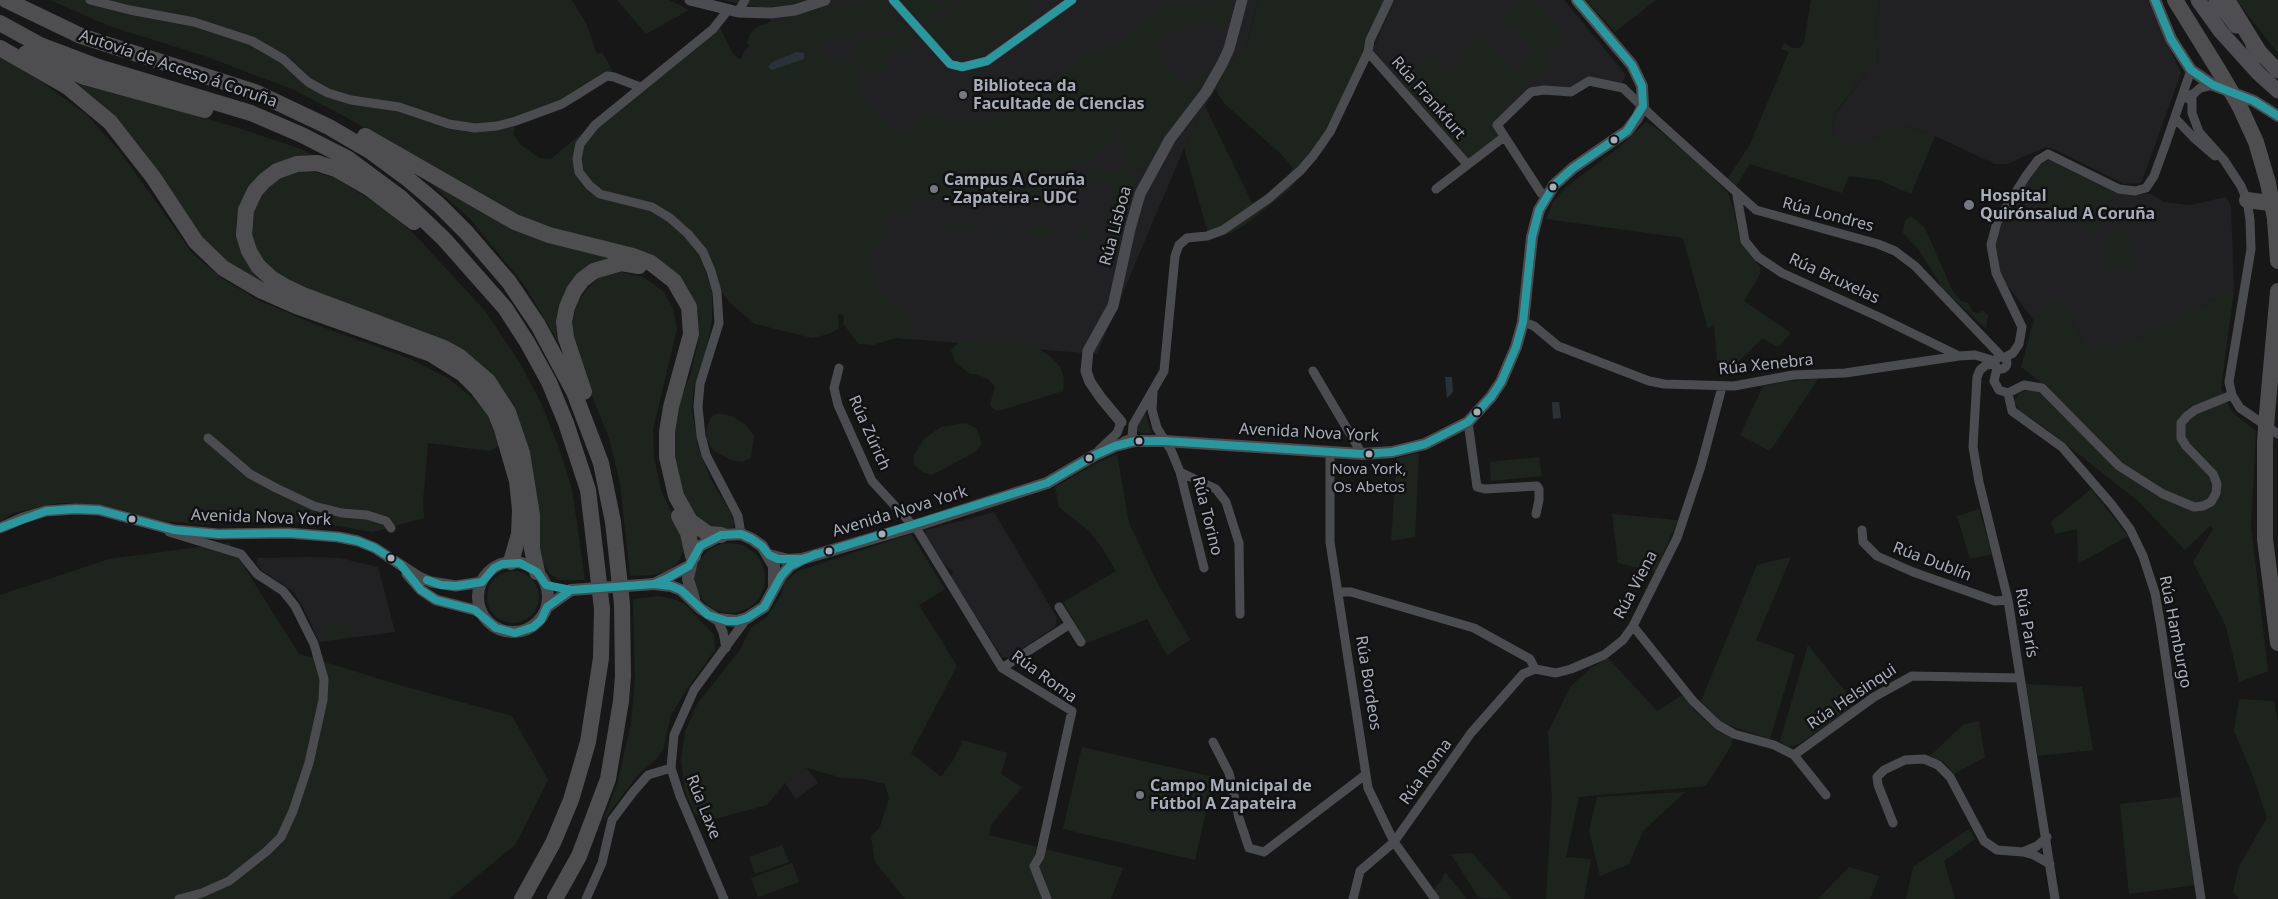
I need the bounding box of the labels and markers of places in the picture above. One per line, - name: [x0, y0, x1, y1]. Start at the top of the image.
- place label: Biblioteca da Facultade de Ciencias: [973, 76, 1145, 114]
- marker: Biblioteca da Facultade de Ciencias: [957, 89, 969, 101]
- unlabelled marker: [1609, 135, 1619, 145]
- place label: Campus A Coruña - Zapateira - UDC: [944, 170, 1085, 208]
- unlabelled marker: [1548, 182, 1558, 192]
- marker: Campus A Coruña - Zapateira - UDC: [928, 183, 940, 195]
- place label: Hospital Quirónsalud A Coruña: [1980, 186, 2155, 224]
- marker: Hospital Quirónsalud A Coruña: [1962, 198, 1976, 212]
- unlabelled marker: [1472, 407, 1482, 417]
- unlabelled marker: [1134, 436, 1144, 446]
- marker: Nova York, Os Abetos: [1364, 449, 1374, 459]
- unlabelled marker: [1084, 453, 1094, 463]
- place label: Nova York, Os Abetos: [1331, 461, 1407, 496]
- unlabelled marker: [127, 514, 137, 524]
- unlabelled marker: [877, 529, 887, 539]
- unlabelled marker: [824, 546, 834, 556]
- unlabelled marker: [386, 553, 396, 563]
- place label: Campo Municipal de Fútbol A Zapateira: [1150, 776, 1312, 814]
- marker: Campo Municipal de Fútbol A Zapateira: [1134, 789, 1146, 801]

